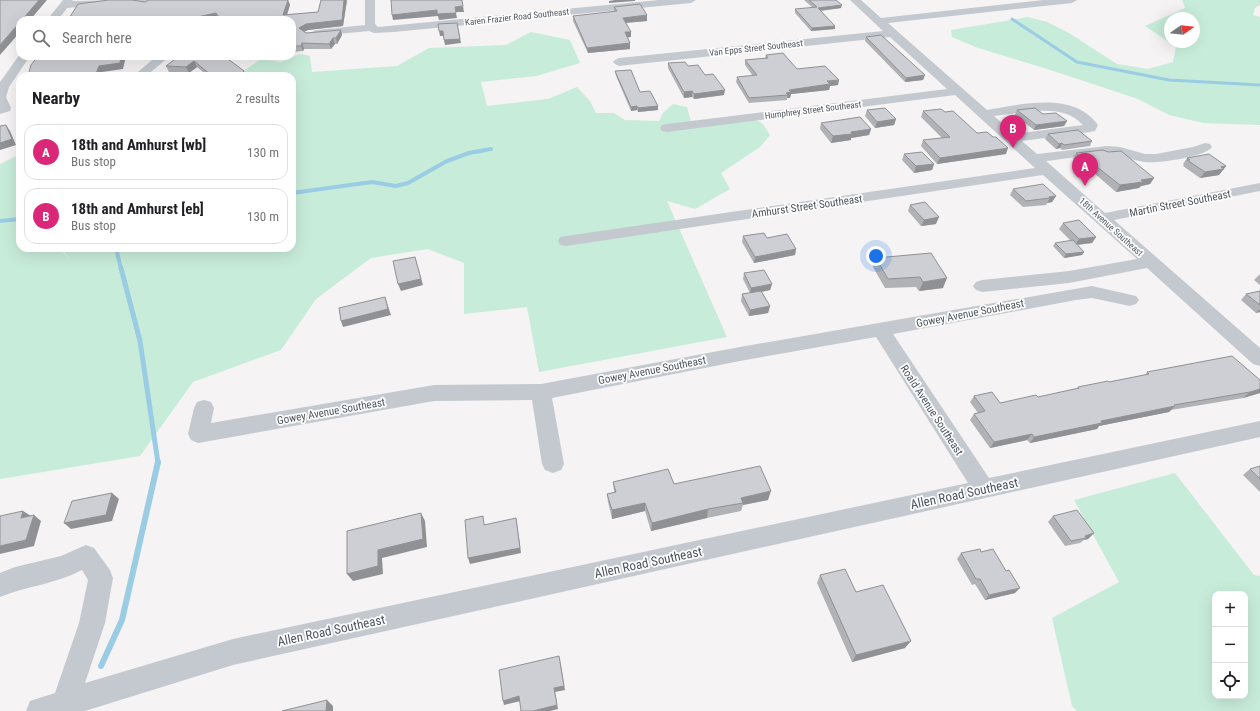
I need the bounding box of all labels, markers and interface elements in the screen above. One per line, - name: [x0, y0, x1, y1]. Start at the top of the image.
- street label: Karen Frazier Road Southeast: [464, 7, 570, 27]
- north arrow: [1164, 12, 1200, 48]
- search box: [16, 16, 296, 60]
- icon: search: [30, 27, 52, 49]
- text: Search here: [62, 29, 132, 47]
- street label: Van Epps Street Southeast: [709, 38, 804, 58]
- text: Nearby: [32, 88, 80, 108]
- text: 2 results: [236, 91, 280, 106]
- street label: Humphrey Street Southeast: [764, 99, 862, 121]
- pin: B: [1000, 115, 1026, 148]
- text: 18th and Amhurst [wb]: [71, 136, 206, 154]
- text: A: [42, 145, 50, 160]
- text: 130 m: [247, 145, 279, 160]
- pin: A: [1072, 153, 1098, 186]
- text: Bus stop: [71, 154, 116, 169]
- street label: Martin Street Southeast: [1128, 187, 1232, 220]
- street label: Amhurst Street Southeast: [751, 192, 863, 221]
- street label: 18th Avenue Southeast: [1077, 196, 1145, 258]
- text: 18th and Amhurst [eb]: [71, 200, 204, 218]
- text: B: [42, 209, 50, 224]
- text: 130 m: [247, 209, 279, 224]
- text: Bus stop: [71, 218, 116, 233]
- your location: [866, 246, 886, 266]
- street label: Gowey Avenue Southeast: [915, 297, 1025, 330]
- street label: Gowey Avenue Southeast: [597, 354, 707, 387]
- street label: Roald Avenue Southeast: [897, 363, 966, 458]
- street label: Gowey Avenue Southeast: [276, 396, 386, 427]
- street label: Allen Road Southeast: [909, 475, 1019, 512]
- street label: Allen Road Southeast: [593, 544, 703, 581]
- map controls: [1212, 591, 1248, 699]
- button: +: [1212, 591, 1248, 627]
- street label: Allen Road Southeast: [276, 612, 386, 649]
- button: −: [1212, 627, 1248, 663]
- button: locate: [1212, 663, 1248, 699]

